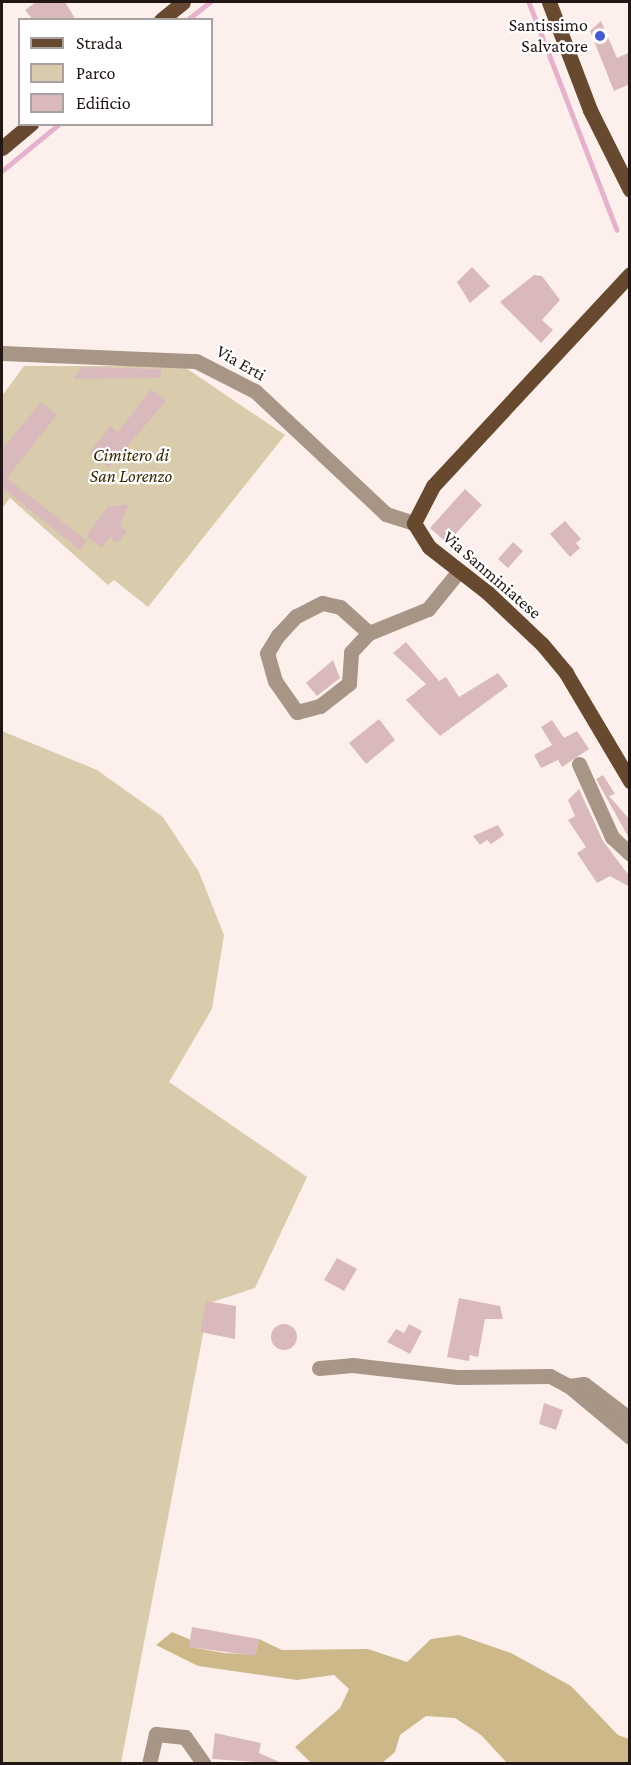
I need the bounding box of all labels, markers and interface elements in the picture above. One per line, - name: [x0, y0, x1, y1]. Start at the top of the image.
- place label: Santissimo Salvatore: [509, 15, 588, 57]
- legend: [18, 18, 213, 126]
- marker: Santissimo Salvatore: [593, 29, 607, 43]
- text: Strada: [76, 33, 123, 53]
- text: Parco: [76, 63, 115, 83]
- text: Edificio: [76, 93, 131, 113]
- street label: Via Erti: [213, 340, 269, 386]
- park label: Cimitero di San Lorenzo: [90, 445, 172, 488]
- street label: Via Sanminiatese: [438, 526, 546, 624]

